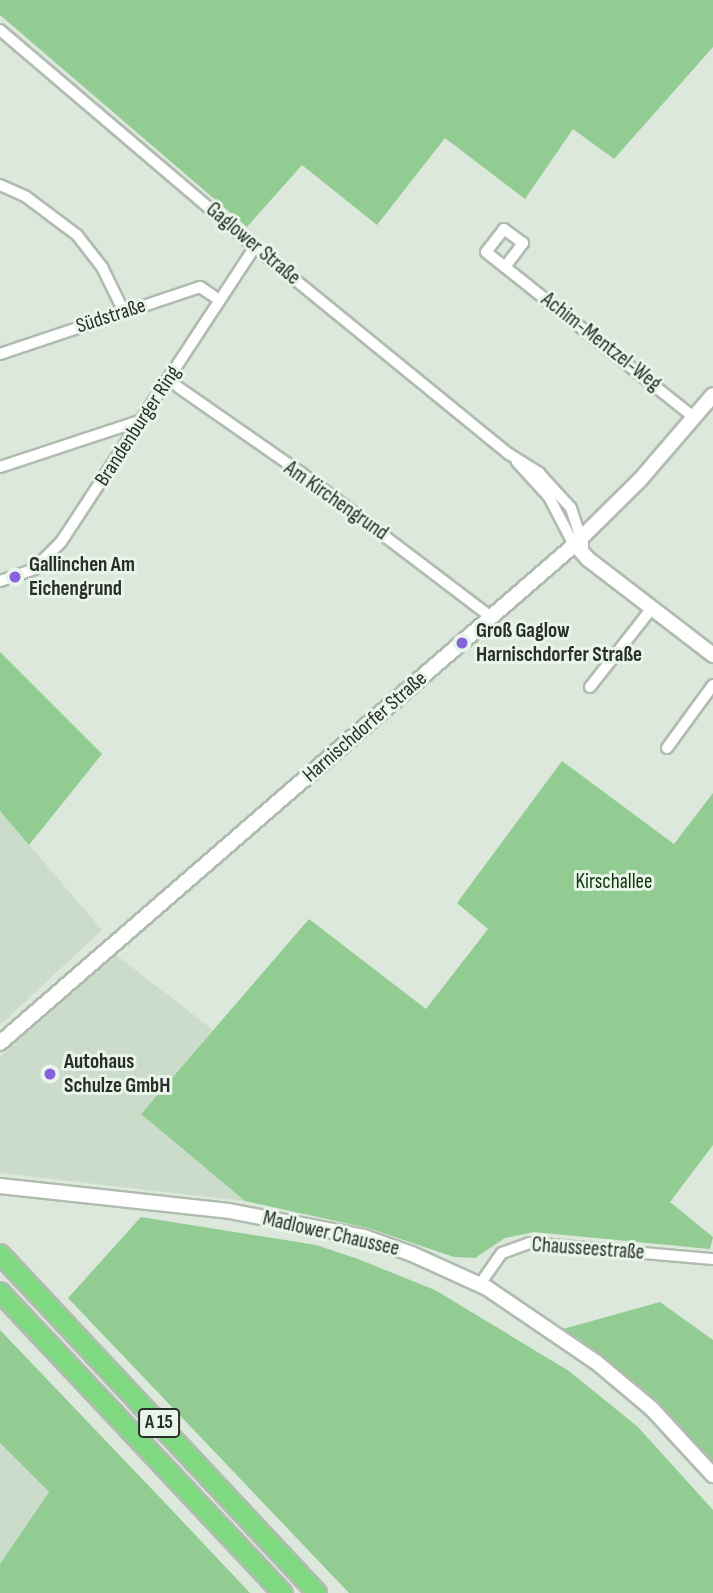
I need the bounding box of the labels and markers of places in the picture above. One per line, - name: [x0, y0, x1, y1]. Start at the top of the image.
- place label: Gallinchen Am Eichengrund: [29, 552, 135, 602]
- marker: Gallinchen Am Eichengrund: [7, 569, 23, 585]
- place label: Groß Gaglow Harnischdorfer Straße: [476, 618, 642, 668]
- marker: Groß Gaglow Harnischdorfer Straße: [454, 635, 470, 651]
- place label: Autohaus Schulze GmbH: [64, 1049, 170, 1099]
- marker: Autohaus Schulze GmbH: [42, 1066, 58, 1082]

